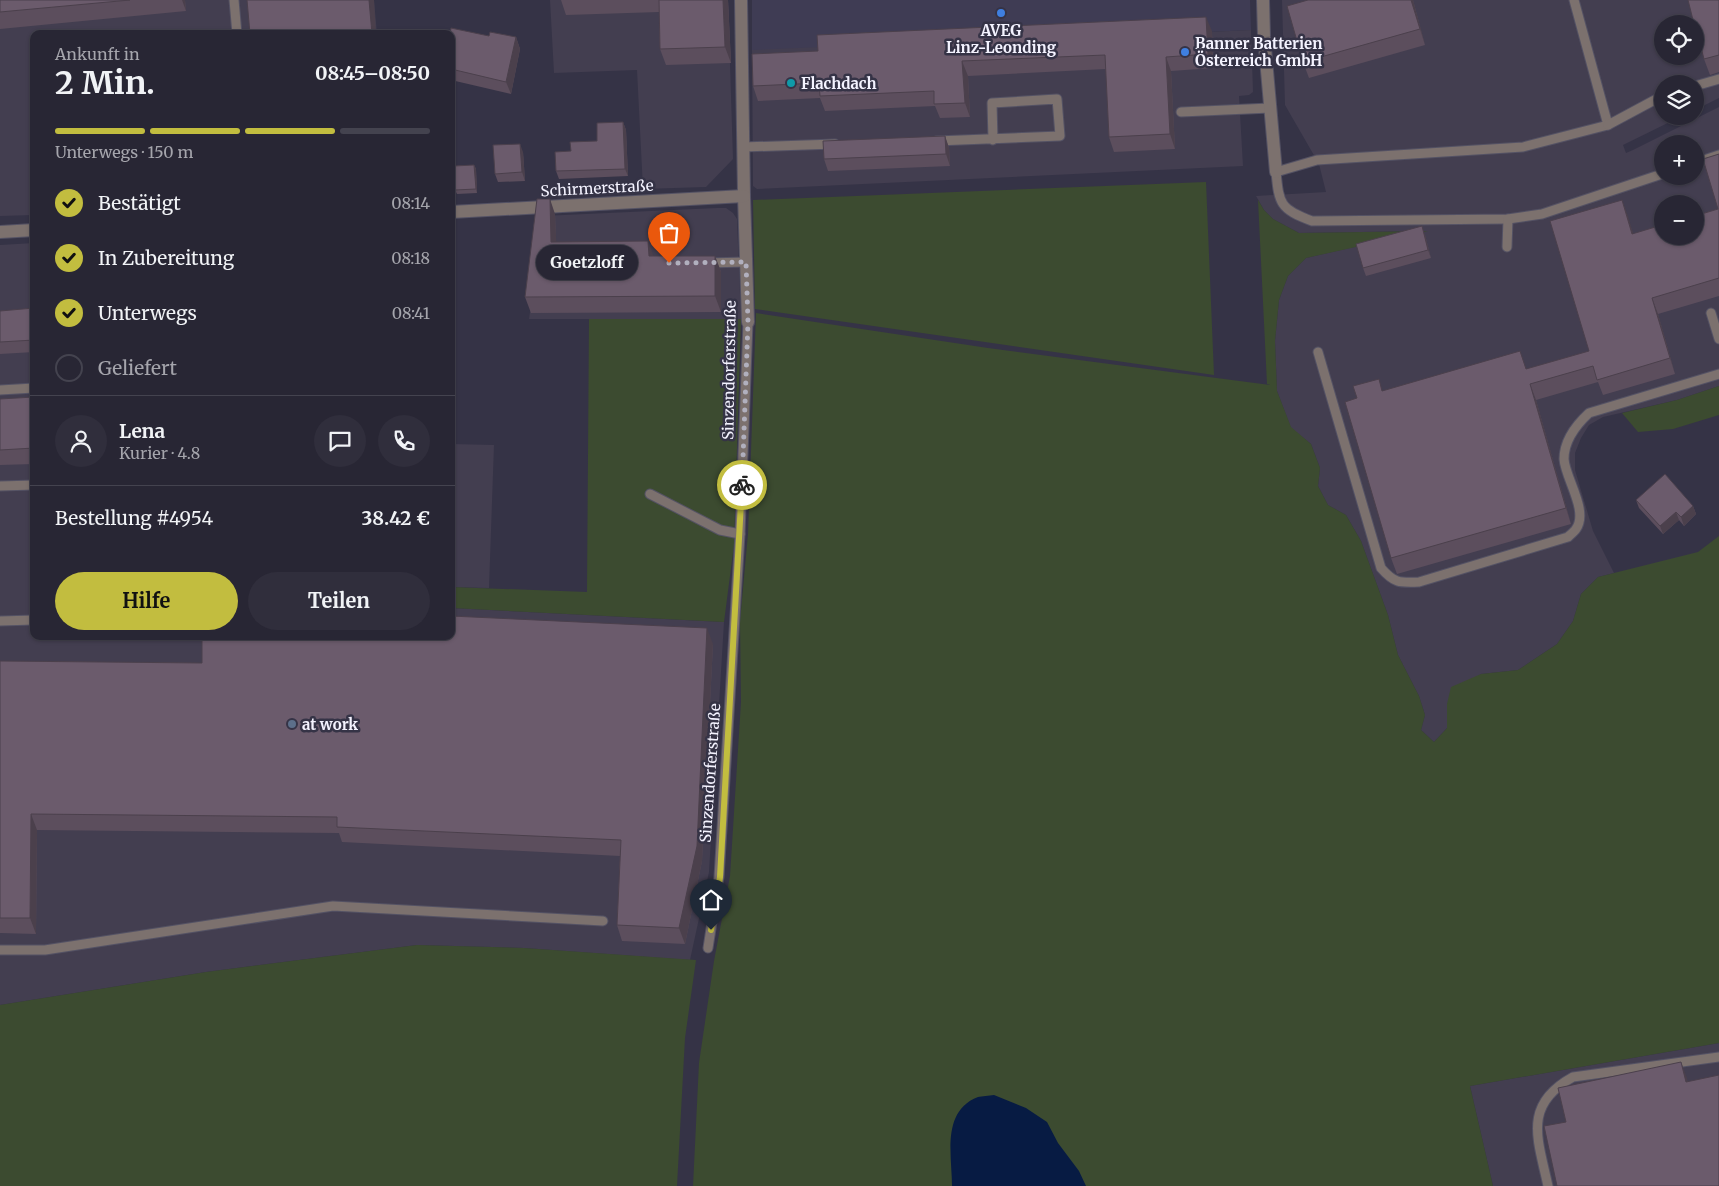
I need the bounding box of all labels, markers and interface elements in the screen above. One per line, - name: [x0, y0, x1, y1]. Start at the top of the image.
- marker: AVEG Linz-Leonding: [995, 7, 1007, 19]
- map controls: [1654, 15, 1704, 245]
- button: locate: [1654, 15, 1704, 65]
- place label: AVEG Linz-Leonding: [946, 21, 1057, 57]
- place label: Banner Batterien Österreich GmbH: [1195, 34, 1322, 70]
- text: Ankunft in: [55, 44, 140, 64]
- marker: Banner Batterien Österreich GmbH: [1179, 46, 1191, 58]
- text: 08:45–08:50: [315, 61, 430, 85]
- text: 2 Min.: [55, 63, 155, 103]
- place label: Flachdach: [801, 74, 876, 93]
- button: layers: [1654, 75, 1704, 125]
- marker: Flachdach: [785, 77, 797, 89]
- button: +: [1654, 135, 1704, 185]
- text: Unterwegs · 150 m: [55, 142, 193, 162]
- street label: Schirmerstraße: [540, 176, 654, 200]
- icon: check: [55, 189, 83, 217]
- text: Bestätigt: [98, 191, 181, 215]
- text: 08:14: [391, 193, 430, 213]
- button: −: [1654, 195, 1704, 245]
- pin: [648, 212, 690, 263]
- icon: bag: [655, 219, 683, 247]
- icon: check: [55, 244, 83, 272]
- text: In Zubereitung: [98, 246, 234, 270]
- callout: Goetzloff: [536, 246, 639, 280]
- text: 08:18: [391, 248, 430, 268]
- text: Goetzloff: [550, 252, 624, 272]
- icon: check: [55, 299, 83, 327]
- street label: Sinzendorferstraße: [718, 300, 740, 440]
- text: Unterwegs: [98, 301, 197, 325]
- text: 08:41: [392, 303, 430, 323]
- text: Geliefert: [98, 356, 177, 380]
- button: person: [55, 415, 107, 467]
- button: chat: [314, 415, 366, 467]
- button: phone: [378, 415, 430, 467]
- text: Lena: [119, 419, 165, 443]
- text: Kurier · 4.8: [119, 443, 200, 463]
- courier: [717, 460, 767, 510]
- icon: bike: [728, 471, 756, 499]
- text: Bestellung #4954: [55, 506, 213, 530]
- text: 38.42 €: [361, 506, 430, 530]
- button: Hilfe: [55, 572, 238, 630]
- button: Teilen: [248, 572, 430, 630]
- street label: Sinzendorferstraße: [696, 703, 724, 843]
- place label: at work: [302, 715, 358, 734]
- marker: at work: [286, 718, 298, 730]
- pin: [690, 879, 732, 930]
- icon: home: [697, 886, 725, 914]

